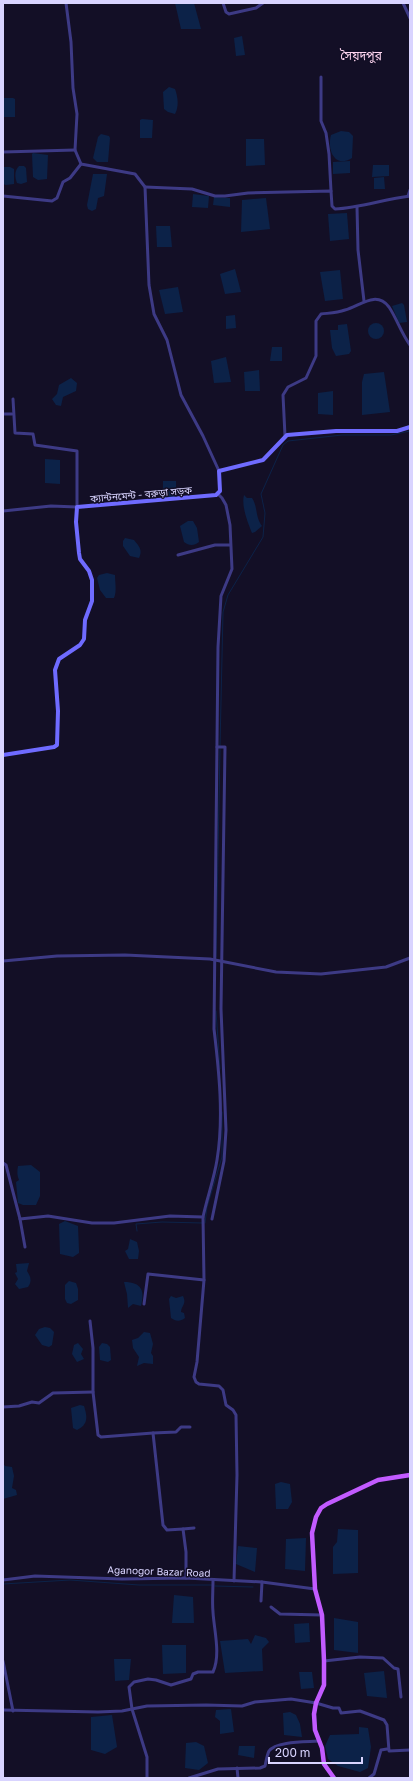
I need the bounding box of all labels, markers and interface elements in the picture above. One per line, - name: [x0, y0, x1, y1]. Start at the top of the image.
- district label: সৈয়দপুর: [339, 48, 383, 64]
- street label: ক্যান্টনমেন্ট - বরুড়া সড়ক: [89, 483, 193, 505]
- street label: Aganogor Bazar Road: [107, 1563, 211, 1579]
- scale bar: [269, 1739, 362, 1765]
- text: 200 m: [275, 1745, 310, 1760]

